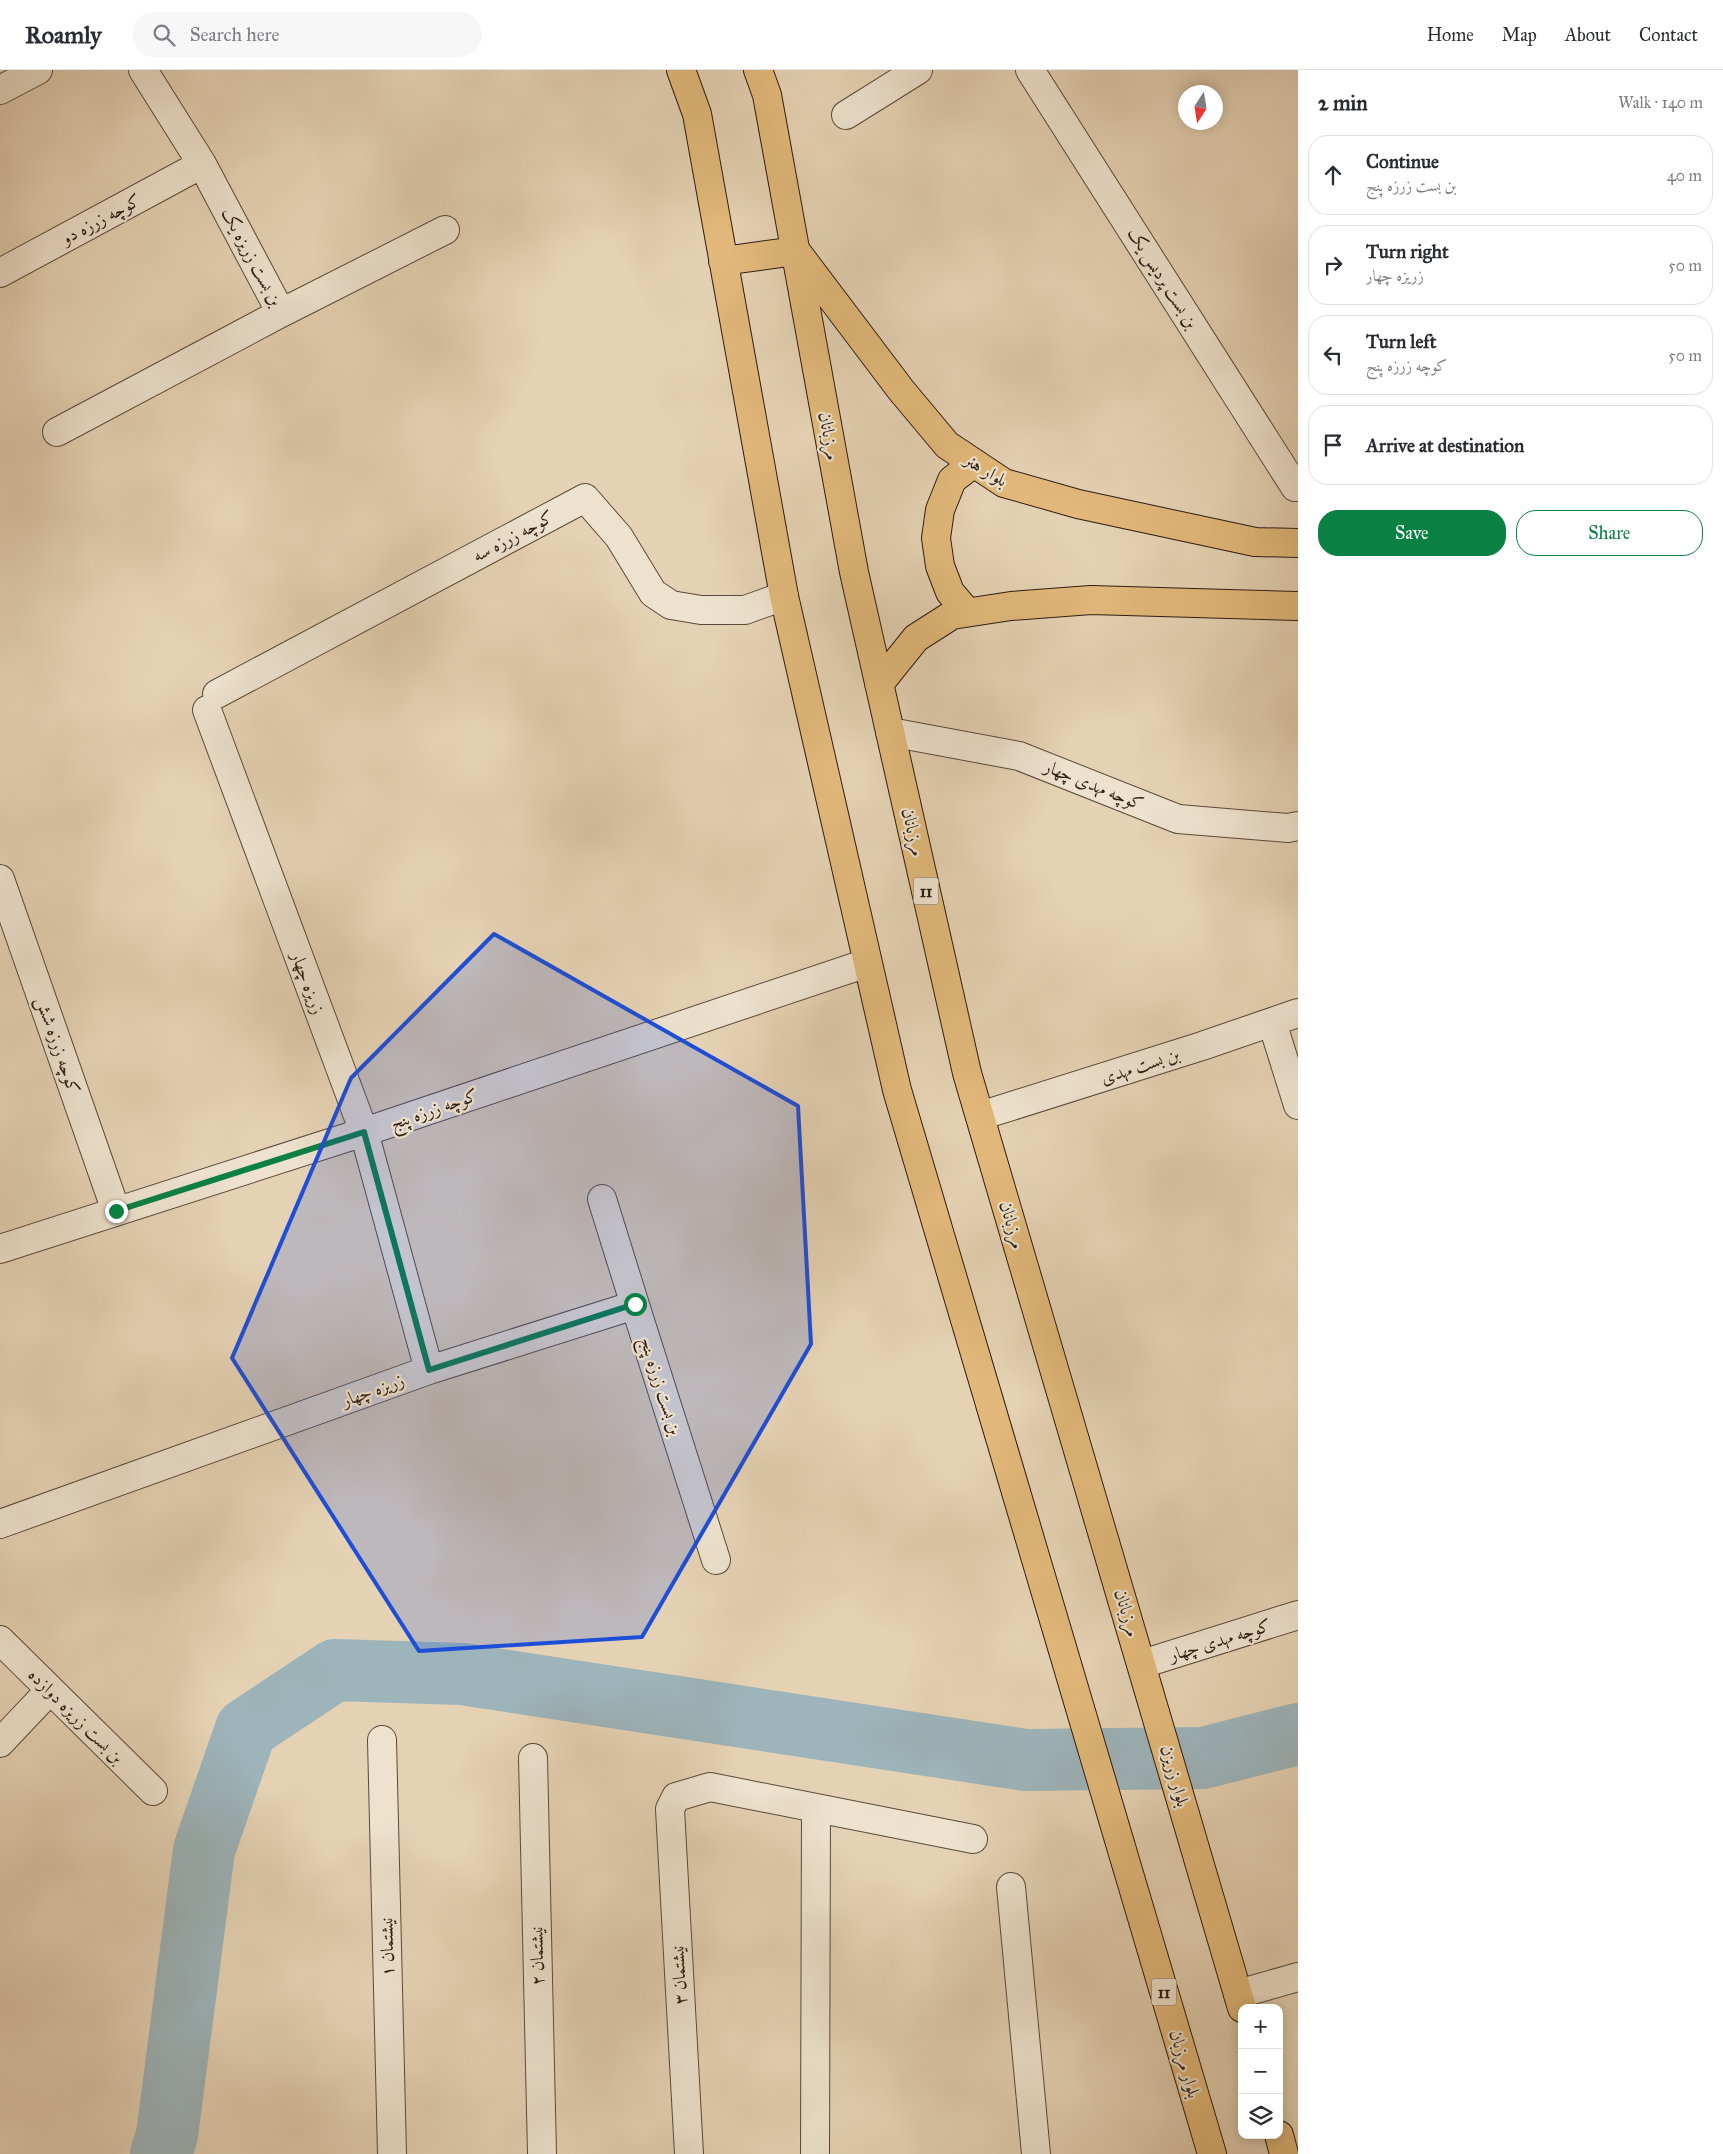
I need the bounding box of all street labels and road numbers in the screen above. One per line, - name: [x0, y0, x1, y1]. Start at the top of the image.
- street label: کوچه زرزه دو: [56, 189, 146, 252]
- street label: بن بست زریزه یک: [217, 204, 288, 311]
- street label: بن بست پردیس یک: [1122, 223, 1203, 334]
- street label: مرزبانان: [812, 410, 844, 462]
- street label: بلوار هنر: [959, 448, 1012, 491]
- street label: کوچه زرزه سه: [469, 505, 558, 568]
- street label: کوچه مهدی چهار: [1038, 754, 1147, 817]
- street label: مرزبانان: [895, 806, 929, 859]
- road number: 11: [914, 878, 938, 904]
- street label: زریزه چهار: [285, 947, 329, 1018]
- street label: کوچه زرزه شش: [29, 993, 85, 1097]
- street label: بن بست مهدی: [1098, 1043, 1183, 1090]
- street label: کوچه زرزه پنج: [387, 1084, 482, 1139]
- street label: مرزبانان: [993, 1199, 1029, 1252]
- street label: بن بست زرزه پنج: [631, 1334, 687, 1440]
- street label: زریزه چهار: [337, 1369, 408, 1413]
- street label: مرزبانان: [1108, 1587, 1144, 1640]
- street label: کوچه مهدی چهار: [1164, 1614, 1274, 1668]
- street label: بن بست زریزه دوازده: [24, 1664, 129, 1769]
- street label: بلوار زریزن: [1156, 1742, 1194, 1810]
- street label: نيشتمان ۱: [375, 1917, 399, 1977]
- street label: نيشتمان ۲: [525, 1926, 549, 1986]
- street label: نيشتمان ۳: [666, 1945, 692, 2005]
- road number: 11: [1152, 1978, 1176, 2005]
- street label: بلوار مرزبان: [1163, 2027, 1205, 2101]

